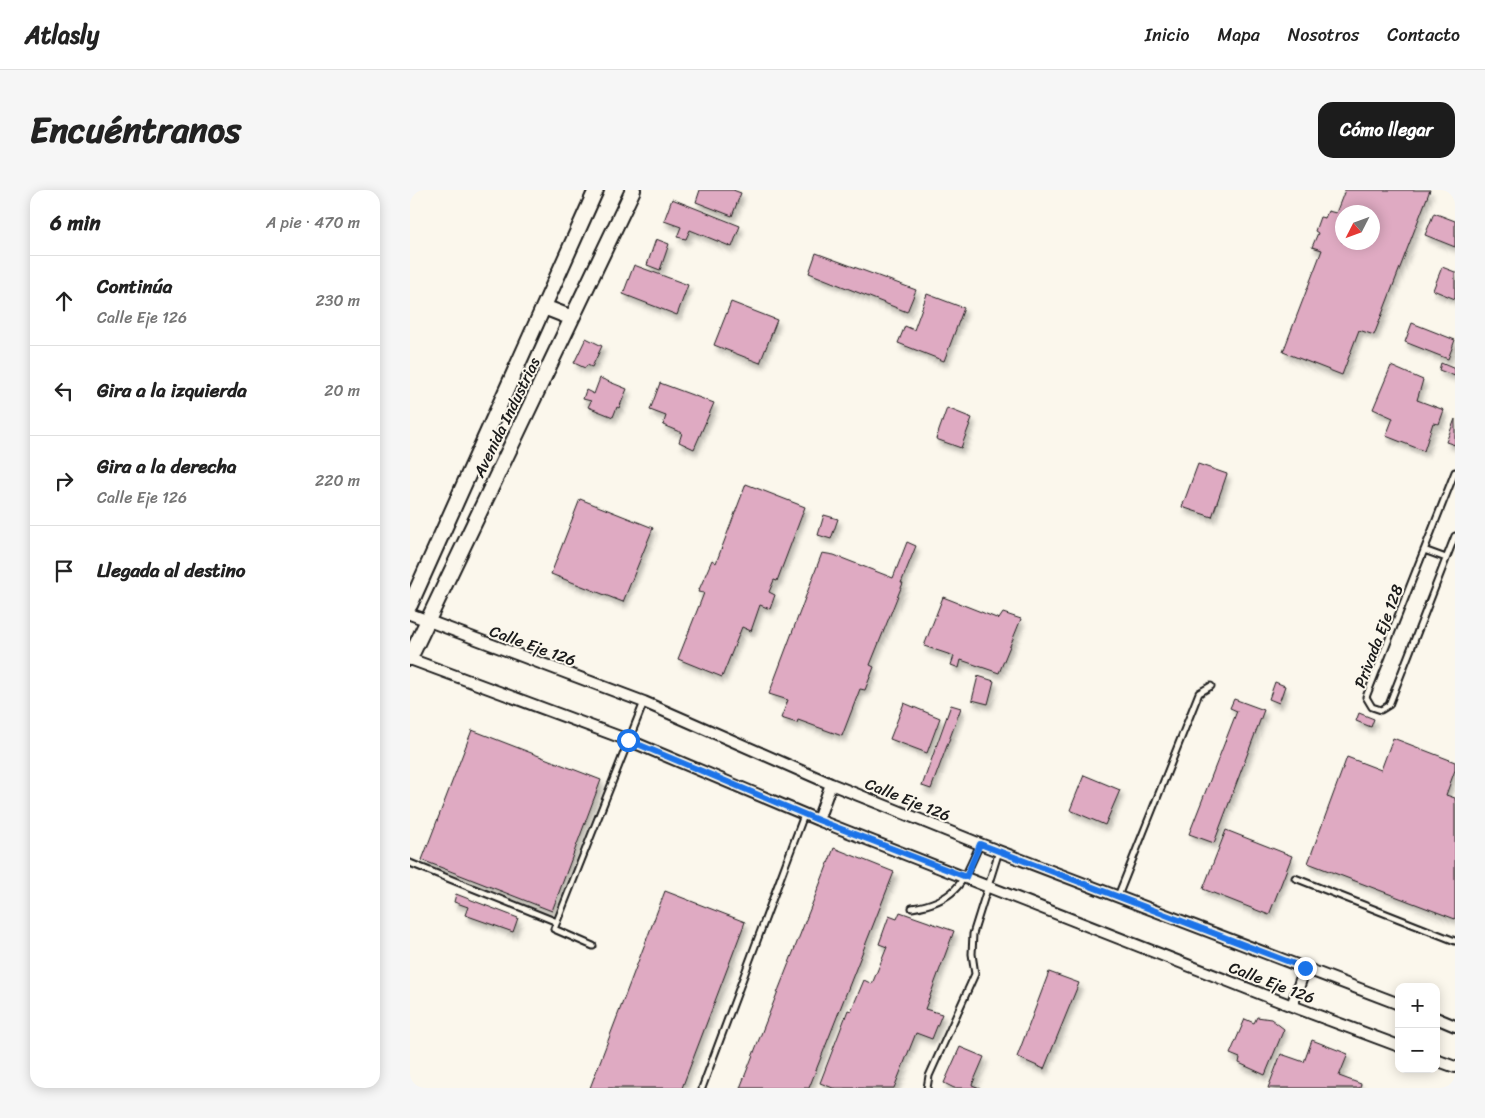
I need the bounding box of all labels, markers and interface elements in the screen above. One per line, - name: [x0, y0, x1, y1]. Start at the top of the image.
- text: Atlasly: [25, 14, 99, 56]
- text: Inicio: [1145, 19, 1190, 51]
- text: Mapa: [1218, 19, 1260, 51]
- text: Nosotros: [1288, 19, 1359, 51]
- text: Contacto: [1387, 19, 1460, 51]
- text: Encuéntranos: [30, 99, 241, 161]
- button: Cómo llegar: [1318, 102, 1455, 158]
- text: 6 min: [50, 204, 101, 242]
- north arrow: [1335, 205, 1380, 250]
- text: A pie · 470 m: [266, 208, 360, 237]
- text: Continúa: [97, 270, 172, 303]
- text: 230 m: [315, 286, 360, 315]
- icon: ahead: [50, 287, 78, 315]
- text: Calle Eje 126: [97, 303, 187, 332]
- street label: Avenida Industrias: [464, 352, 548, 483]
- text: Gira a la izquierda: [97, 374, 247, 407]
- text: 20 m: [324, 376, 360, 405]
- icon: left: [50, 377, 78, 405]
- text: Gira a la derecha: [97, 450, 236, 483]
- text: 220 m: [315, 466, 360, 495]
- icon: right: [50, 467, 78, 495]
- text: Calle Eje 126: [97, 483, 187, 512]
- text: Llegada al destino: [97, 554, 246, 587]
- icon: arrive: [50, 557, 78, 585]
- street label: Privada Eje 128: [1345, 580, 1412, 692]
- street label: Calle Eje 126: [486, 616, 580, 675]
- route start: [617, 729, 640, 752]
- street label: Calle Eje 126: [861, 769, 955, 830]
- street label: Calle Eje 126: [1225, 953, 1319, 1012]
- route end: [1294, 957, 1317, 980]
- map controls: [1395, 983, 1440, 1073]
- button: +: [1395, 983, 1440, 1028]
- button: −: [1395, 1028, 1440, 1073]

